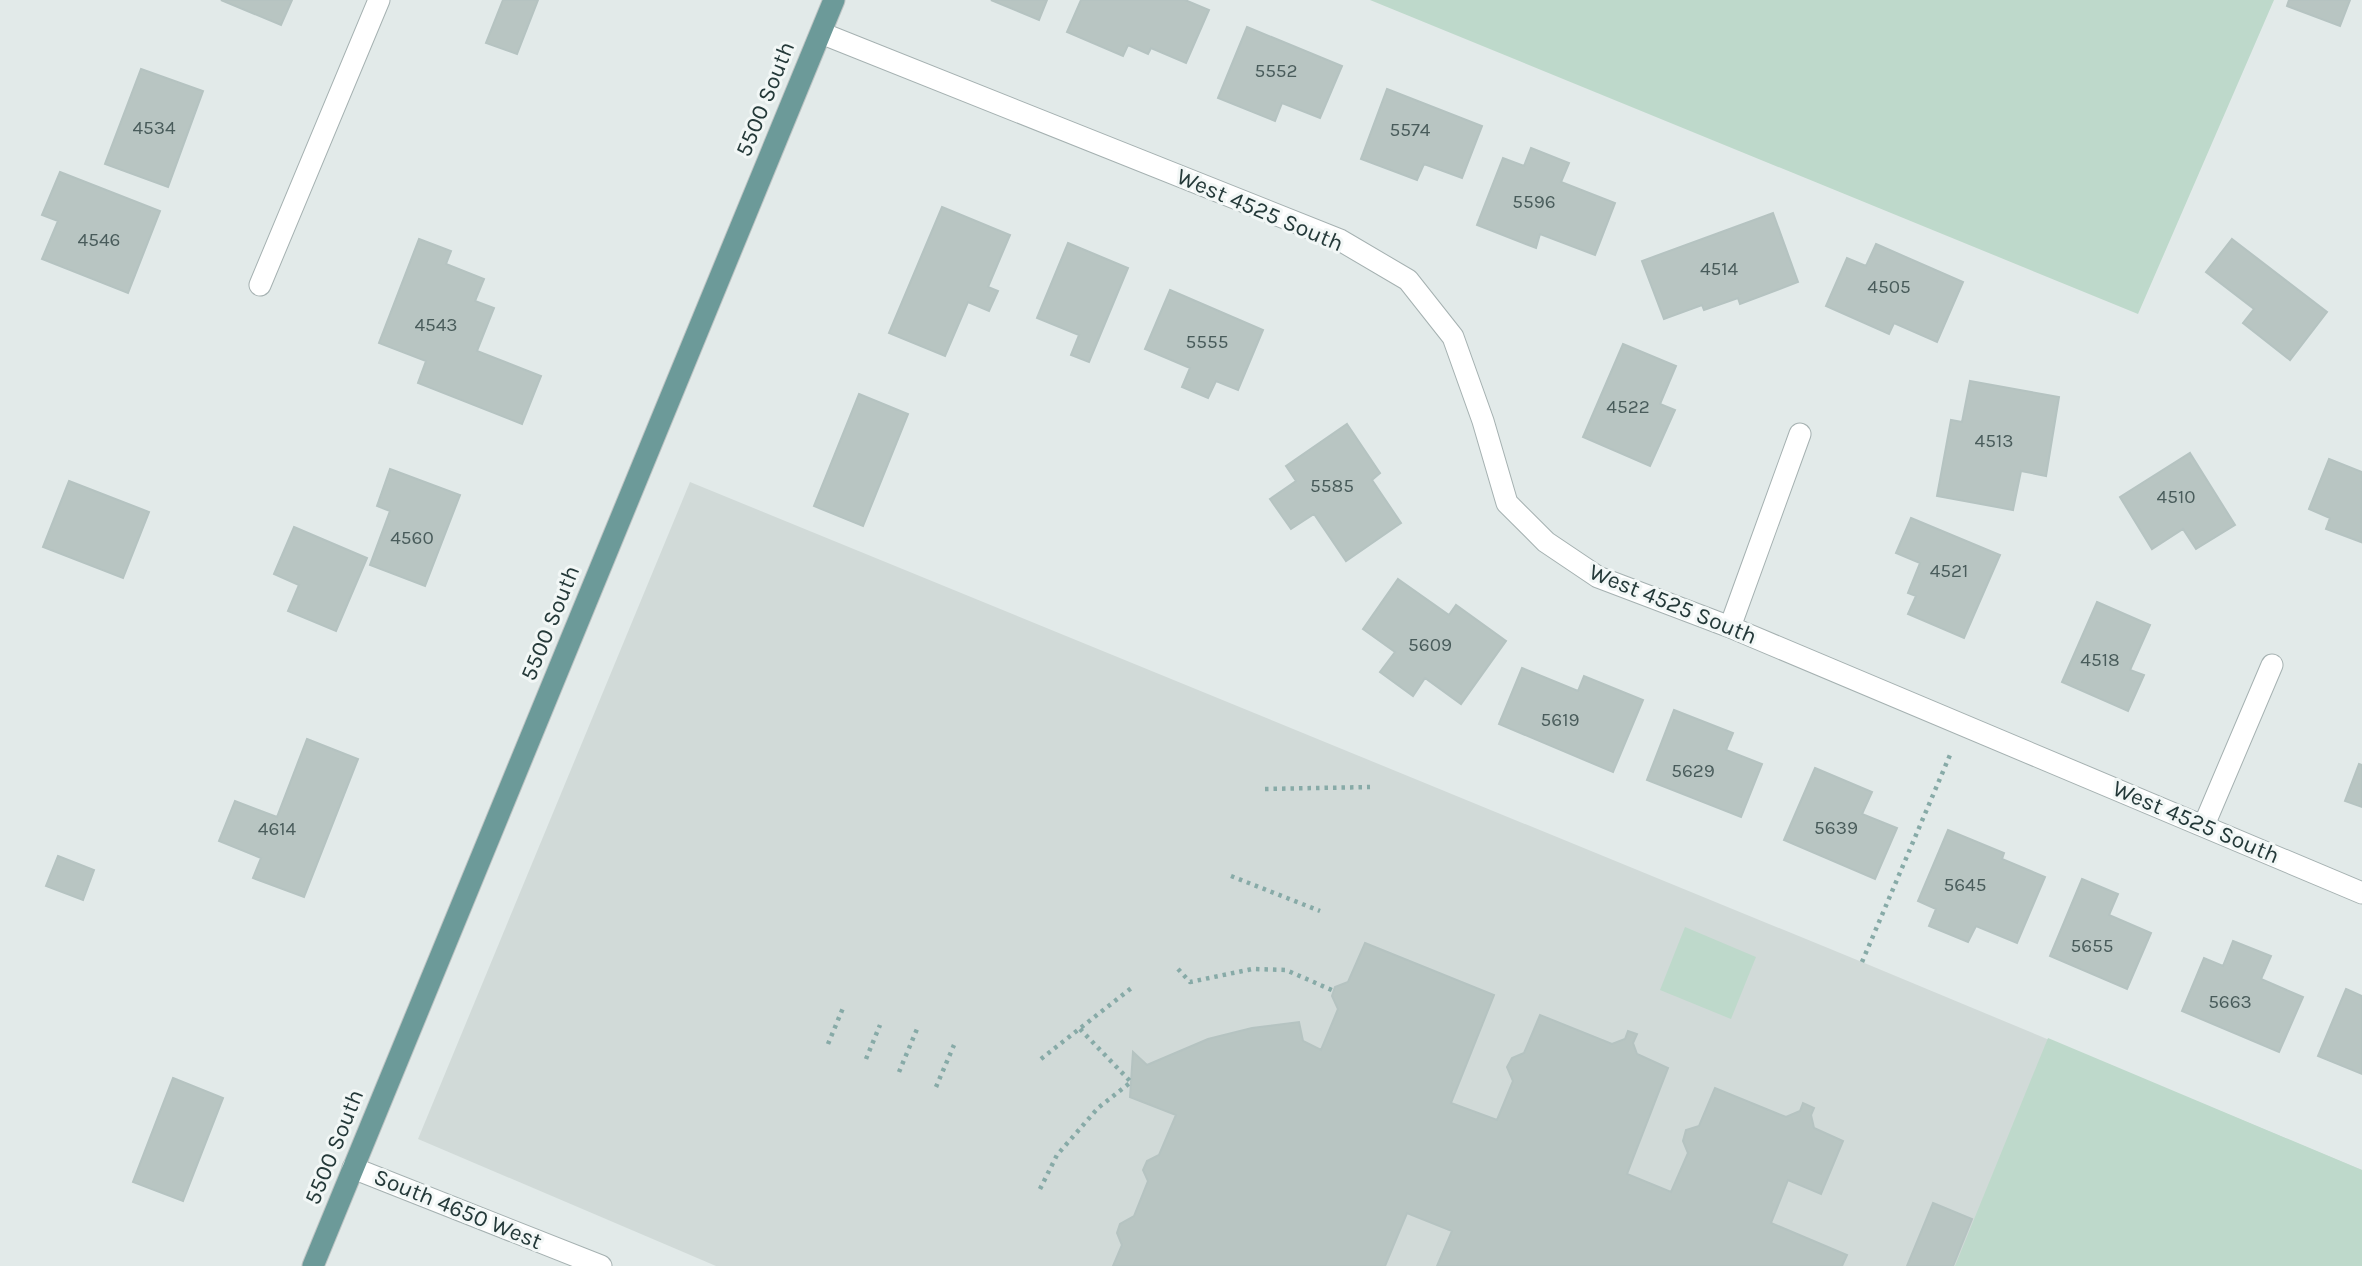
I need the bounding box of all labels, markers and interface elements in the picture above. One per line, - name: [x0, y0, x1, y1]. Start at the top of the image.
- street label: 5500 South: [730, 38, 800, 160]
- house number: 5552: [1254, 60, 1298, 82]
- house number: 4534: [132, 117, 176, 139]
- house number: 5574: [1390, 119, 1431, 141]
- street label: West 4525 South: [1173, 163, 1347, 257]
- house number: 5596: [1512, 191, 1556, 213]
- house number: 4546: [78, 229, 120, 251]
- house number: 4514: [1700, 258, 1738, 280]
- house number: 4505: [1867, 276, 1911, 298]
- house number: 4543: [414, 314, 458, 336]
- house number: 5555: [1186, 331, 1228, 353]
- house number: 4522: [1606, 396, 1650, 418]
- house number: 4513: [1975, 430, 2013, 452]
- house number: 5585: [1310, 475, 1354, 497]
- house number: 4510: [2157, 486, 2195, 508]
- house number: 4560: [390, 527, 434, 549]
- street label: West 4525 South: [1585, 558, 1761, 650]
- house number: 4521: [1930, 560, 1968, 582]
- street label: 5500 South: [515, 562, 585, 684]
- house number: 5609: [1408, 634, 1452, 656]
- house number: 4518: [2080, 649, 2120, 671]
- house number: 5619: [1541, 709, 1579, 731]
- house number: 5629: [1671, 760, 1715, 782]
- street label: West 4525 South: [2109, 775, 2283, 869]
- house number: 5639: [1814, 817, 1858, 839]
- house number: 4614: [258, 818, 297, 840]
- house number: 5645: [1944, 874, 1986, 896]
- house number: 5655: [2070, 935, 2114, 957]
- house number: 5663: [2208, 991, 2252, 1013]
- street label: 5500 South: [299, 1086, 369, 1208]
- street label: South 4650 West: [370, 1163, 546, 1255]

